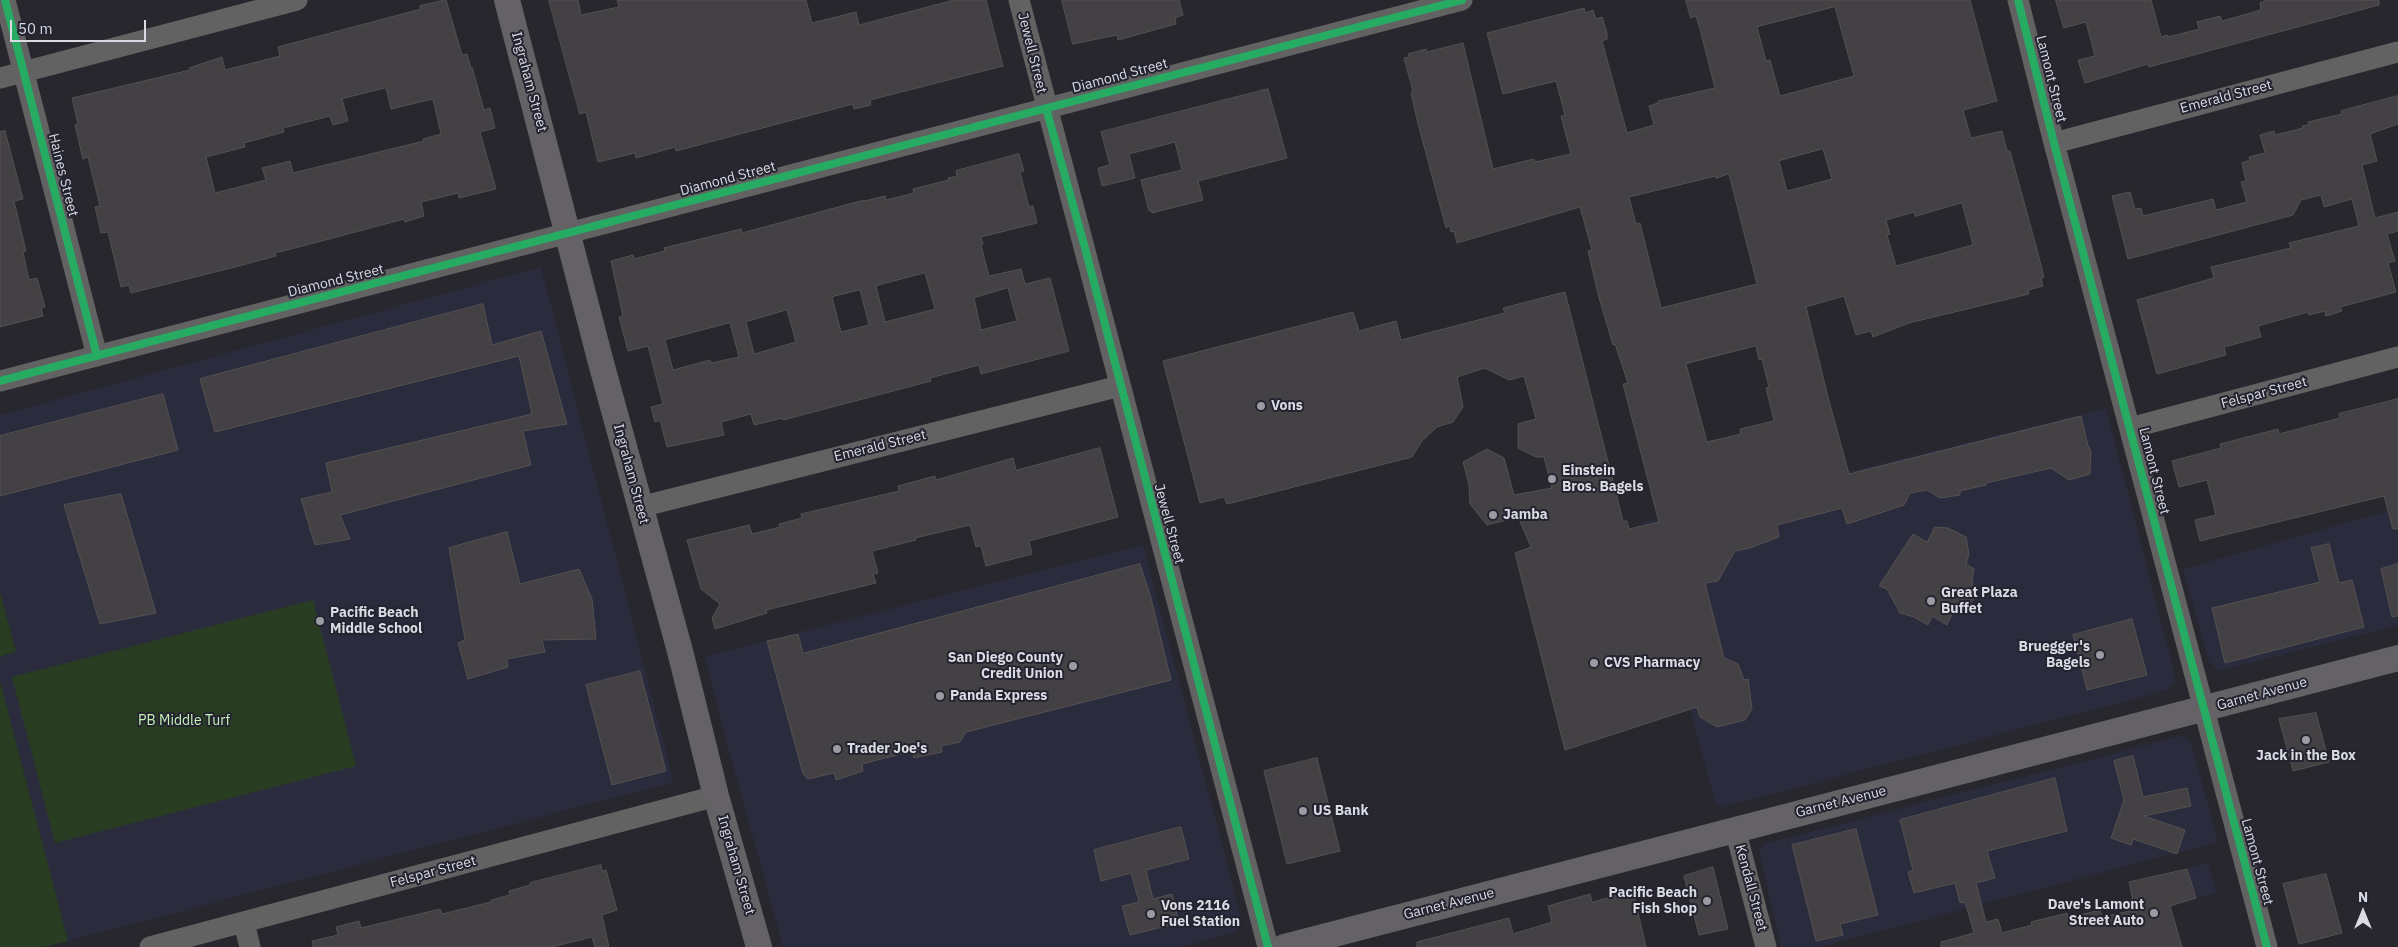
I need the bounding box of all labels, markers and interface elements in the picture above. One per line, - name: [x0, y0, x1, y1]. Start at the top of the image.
- scale bar: [12, 10, 149, 42]
- street label: Jewell Street: [1014, 11, 1050, 95]
- text: 50 m: [18, 19, 53, 38]
- street label: Ingraham Street: [508, 30, 550, 134]
- street label: Lamont Street: [2032, 34, 2070, 124]
- street label: Diamond Street: [1070, 55, 1170, 97]
- street label: Emerald Street: [2178, 77, 2274, 117]
- street label: Haines Street: [45, 132, 81, 218]
- street label: Diamond Street: [678, 158, 778, 200]
- street label: Diamond Street: [286, 261, 386, 301]
- street label: Felspar Street: [2219, 373, 2309, 413]
- place label: Vons: [1271, 398, 1303, 414]
- marker: Vons: [1255, 400, 1267, 412]
- street label: Ingraham Street: [610, 422, 652, 526]
- street label: Emerald Street: [832, 426, 928, 466]
- street label: Lamont Street: [2135, 426, 2173, 516]
- place label: Einstein Bros. Bagels: [1562, 463, 1644, 496]
- marker: Einstein Bros. Bagels: [1546, 473, 1558, 485]
- street label: Jewell Street: [1150, 482, 1188, 566]
- place label: Jamba: [1503, 507, 1548, 523]
- marker: Jamba: [1487, 509, 1499, 521]
- place label: Great Plaza Buffet: [1941, 585, 2018, 618]
- marker: Great Plaza Buffet: [1925, 595, 1937, 607]
- place label: Pacific Beach Middle School: [330, 605, 422, 638]
- marker: Pacific Beach Middle School: [314, 615, 326, 627]
- place label: Bruegger's Bagels: [2019, 639, 2090, 672]
- marker: Bruegger's Bagels: [2094, 649, 2106, 661]
- place label: San Diego County Credit Union: [948, 650, 1063, 682]
- place label: CVS Pharmacy: [1604, 655, 1700, 671]
- marker: CVS Pharmacy: [1588, 657, 1600, 669]
- marker: San Diego County Credit Union: [1067, 660, 1079, 672]
- street label: Garnet Avenue: [2215, 674, 2309, 714]
- place label: Panda Express: [950, 688, 1047, 704]
- marker: Panda Express: [934, 690, 946, 702]
- park label: PB Middle Turf: [138, 713, 230, 729]
- marker: Jack in the Box: [2300, 734, 2312, 746]
- place label: Trader Joe's: [847, 741, 927, 757]
- marker: Trader Joe's: [831, 743, 843, 755]
- place label: Jack in the Box: [2256, 748, 2356, 764]
- street label: Garnet Avenue: [1794, 783, 1888, 821]
- place label: US Bank: [1313, 803, 1368, 819]
- marker: US Bank: [1297, 805, 1309, 817]
- street label: Ingraham Street: [714, 813, 758, 917]
- street label: Lamont Street: [2237, 817, 2277, 907]
- street label: Kendall Street: [1731, 843, 1771, 933]
- street label: Felspar Street: [388, 852, 478, 892]
- street label: Garnet Avenue: [1402, 885, 1496, 923]
- place label: Pacific Beach Fish Shop: [1608, 885, 1697, 918]
- north arrow: [2338, 887, 2388, 937]
- text: N: [2358, 888, 2368, 906]
- marker: Pacific Beach Fish Shop: [1701, 895, 1713, 907]
- place label: Dave's Lamont Street Auto: [2048, 897, 2144, 930]
- place label: Vons 2116 Fuel Station: [1161, 898, 1240, 930]
- marker: Dave's Lamont Street Auto: [2148, 907, 2160, 919]
- marker: Vons 2116 Fuel Station: [1145, 908, 1157, 920]

